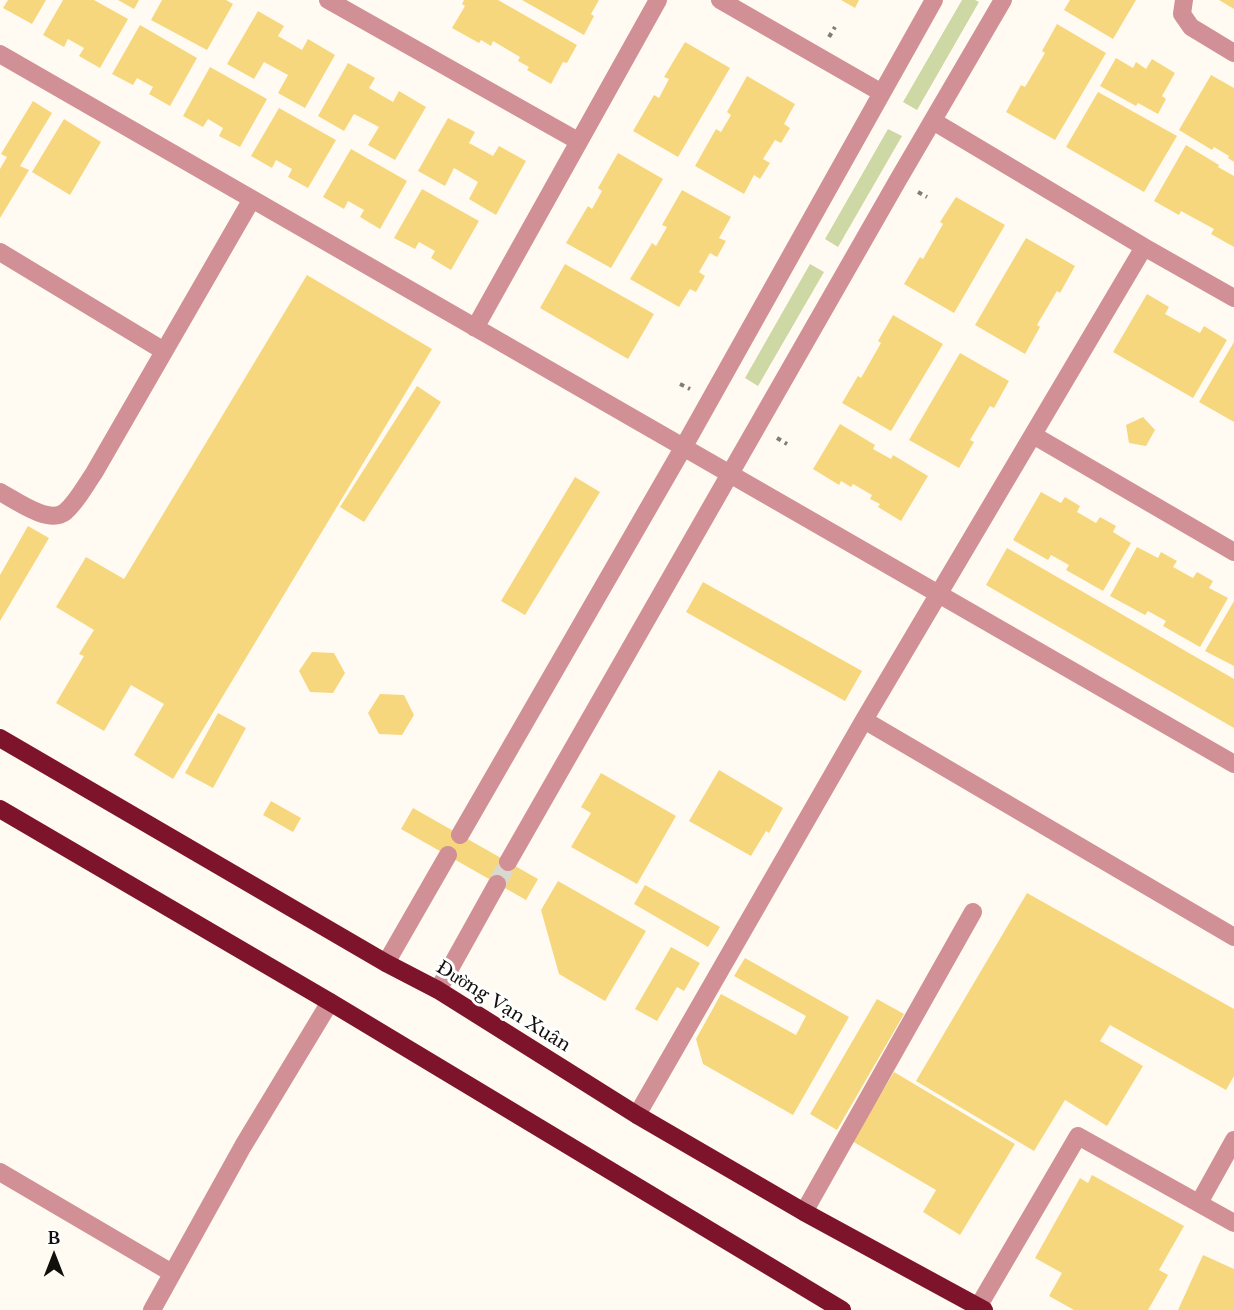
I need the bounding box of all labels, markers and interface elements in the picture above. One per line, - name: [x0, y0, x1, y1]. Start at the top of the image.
- street label: Đường Vạn Xuân: [432, 957, 574, 1057]
- north arrow: [24, 1226, 84, 1286]
- text: B: [48, 1228, 60, 1248]

